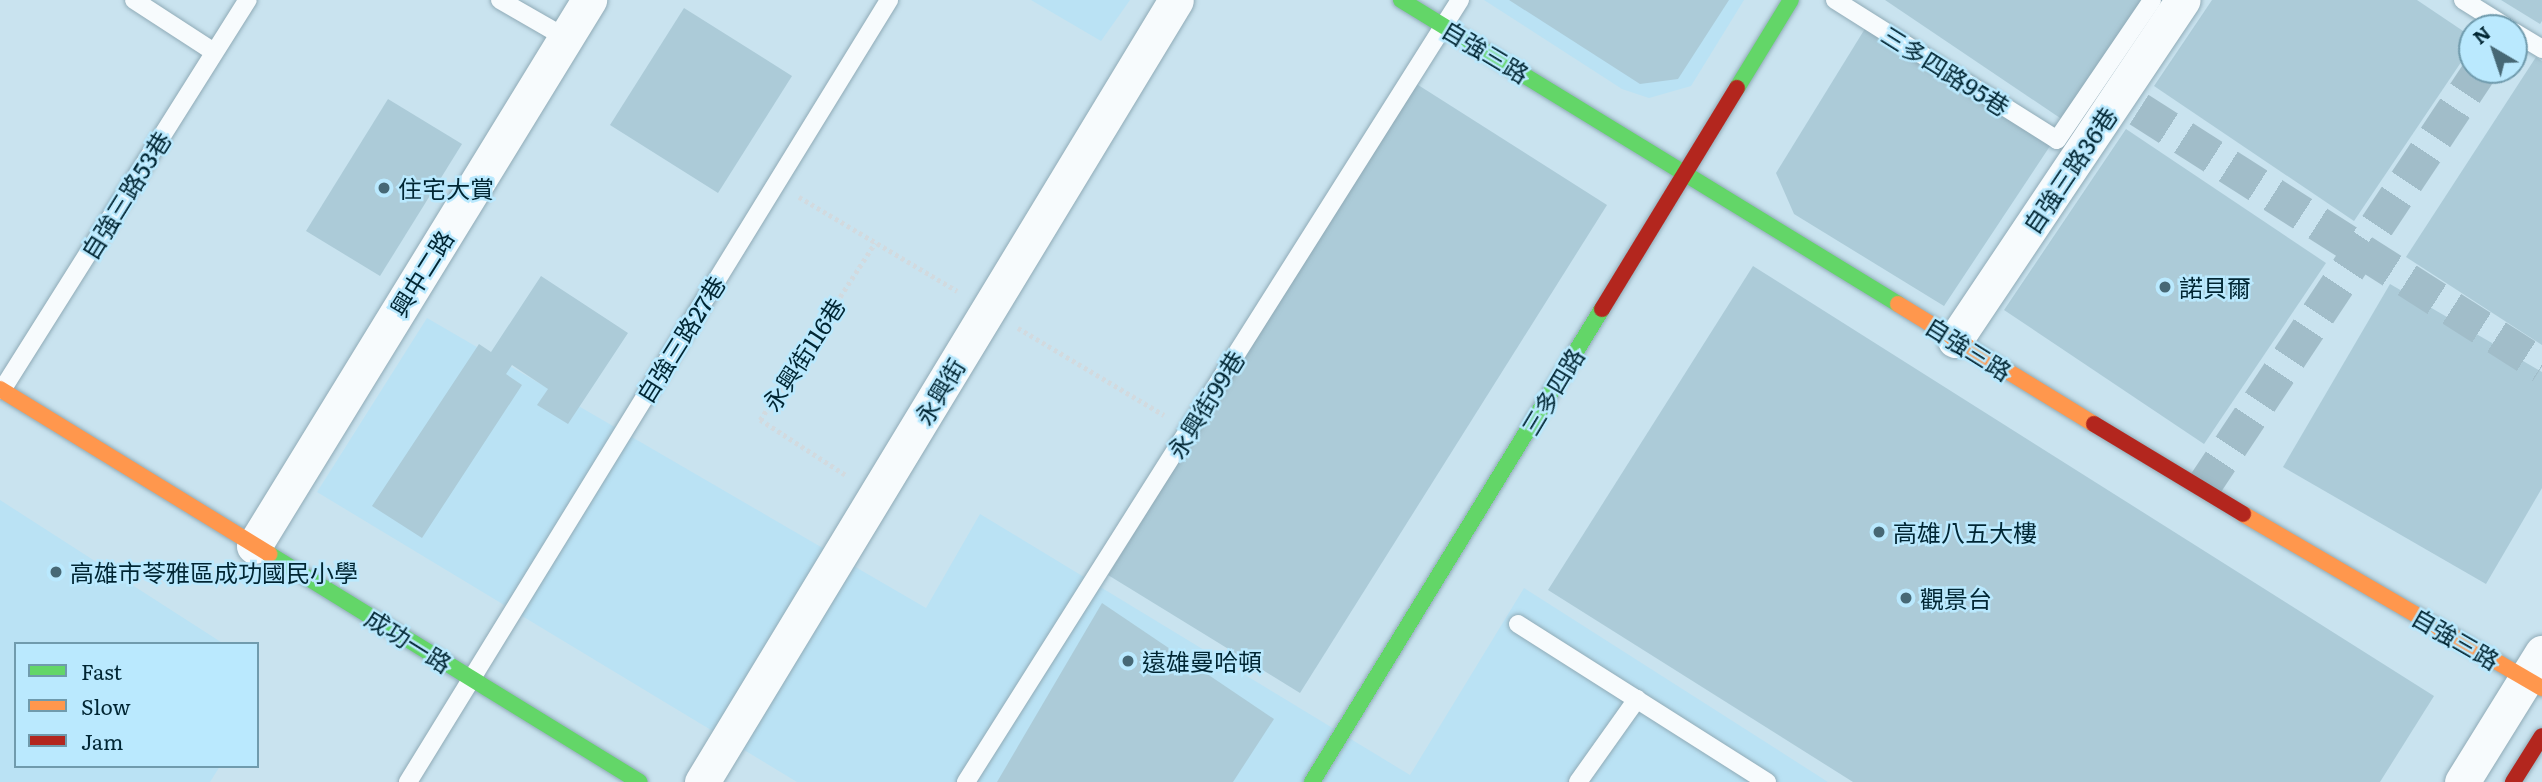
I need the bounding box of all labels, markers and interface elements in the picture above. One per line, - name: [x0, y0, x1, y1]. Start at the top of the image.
- street label: 自強三路: [1437, 14, 1535, 88]
- north arrow: [2458, 14, 2528, 84]
- text: N: [2466, 18, 2496, 50]
- street label: 三多四路95巷: [1877, 19, 2015, 121]
- street label: 自強三路36巷: [2016, 101, 2122, 239]
- street label: 自強三路53巷: [74, 126, 176, 264]
- place label: 住宅大賞: [398, 174, 494, 202]
- marker: 住宅大賞: [376, 180, 392, 196]
- street label: 興中二路: [383, 225, 459, 321]
- street label: 自強三路27巷: [630, 270, 730, 408]
- place label: 諾貝爾: [2179, 273, 2251, 301]
- marker: 諾貝爾: [2157, 279, 2173, 295]
- street label: 永興街116巷: [756, 292, 850, 416]
- street label: 自強三路: [1921, 310, 2017, 386]
- street label: 三多四路: [1515, 342, 1589, 440]
- street label: 永興街99巷: [1161, 345, 1249, 463]
- street label: 永興街: [908, 353, 970, 429]
- place label: 高雄八五大樓: [1893, 518, 2037, 546]
- marker: 高雄八五大樓: [1871, 524, 1887, 540]
- place label: 高雄市苓雅區成功國民小學: [70, 558, 358, 586]
- marker: 高雄市苓雅區成功國民小學: [48, 564, 64, 580]
- place label: 觀景台: [1920, 584, 1992, 612]
- marker: 觀景台: [1898, 590, 1914, 606]
- street label: 成功一路: [361, 602, 457, 678]
- street label: 自強三路: [2407, 602, 2505, 674]
- legend: [14, 642, 259, 768]
- place label: 遠雄曼哈頓: [1142, 647, 1262, 675]
- marker: 遠雄曼哈頓: [1120, 653, 1136, 669]
- text: Fast: [81, 655, 122, 686]
- text: Slow: [81, 690, 131, 721]
- text: Jam: [81, 725, 123, 756]

